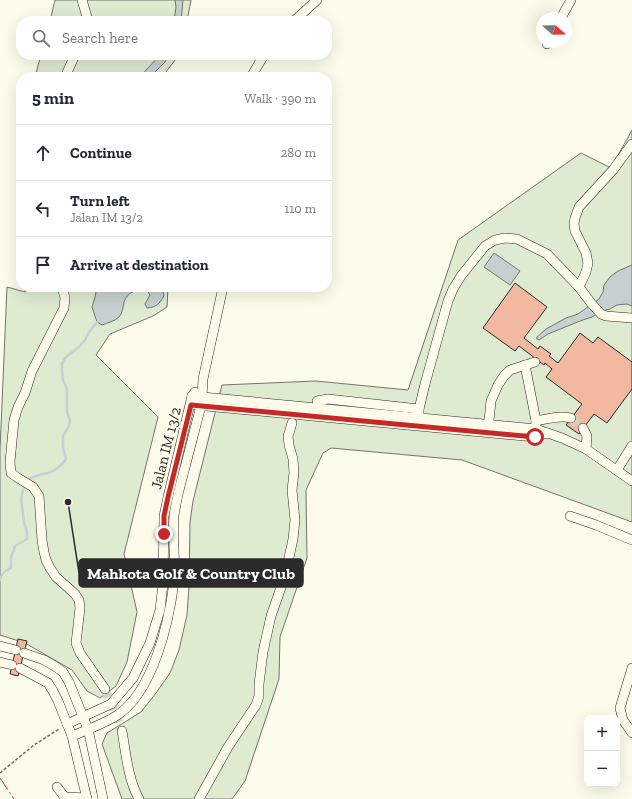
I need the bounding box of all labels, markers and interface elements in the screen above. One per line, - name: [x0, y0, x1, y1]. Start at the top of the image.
- north arrow: [536, 12, 572, 48]
- search box: [16, 16, 332, 60]
- icon: search: [30, 27, 52, 49]
- text: Search here: [62, 29, 138, 47]
- text: 5 min: [32, 88, 74, 108]
- text: Walk · 390 m: [244, 91, 316, 106]
- icon: ahead: [32, 142, 54, 164]
- text: Continue: [70, 144, 132, 162]
- text: 280 m: [281, 145, 316, 160]
- text: Turn left: [70, 192, 130, 210]
- icon: left: [32, 198, 54, 220]
- text: 110 m: [284, 201, 316, 216]
- text: Jalan IM 13/2: [70, 210, 143, 225]
- icon: arrive: [32, 254, 54, 276]
- text: Arrive at destination: [70, 256, 209, 274]
- street label: Jalan IM 13/2: [147, 405, 185, 491]
- route start: [526, 428, 544, 446]
- route end: [155, 525, 173, 543]
- callout: Mahkota Golf & Country Club: [79, 559, 303, 587]
- text: Mahkota Golf & Country Club: [87, 564, 295, 583]
- map controls: [584, 715, 620, 787]
- button: +: [584, 715, 620, 751]
- button: −: [584, 751, 620, 787]

